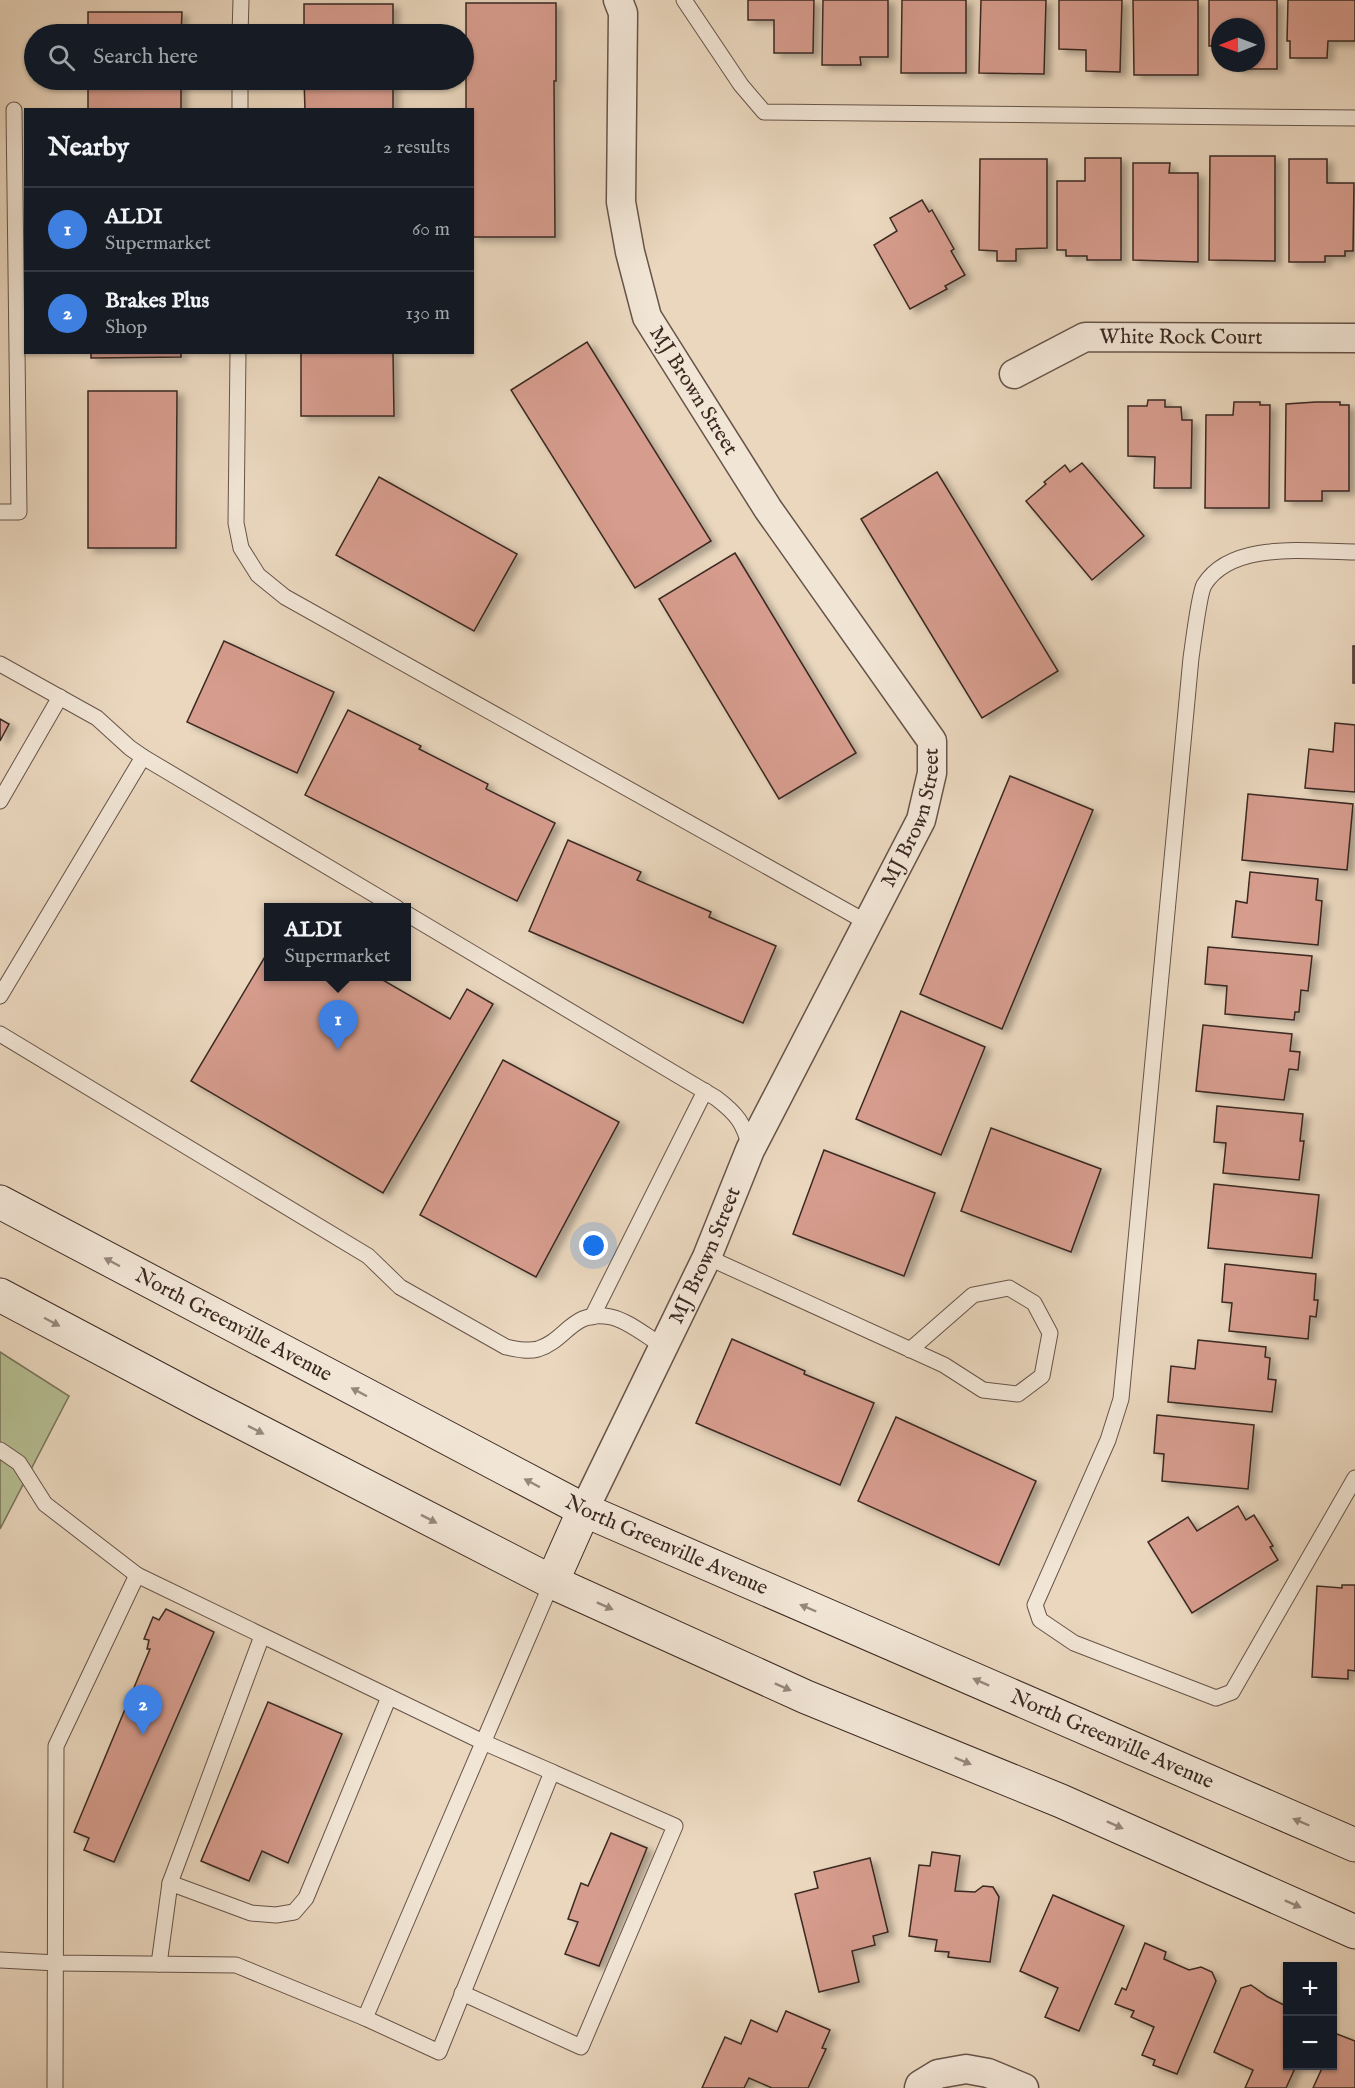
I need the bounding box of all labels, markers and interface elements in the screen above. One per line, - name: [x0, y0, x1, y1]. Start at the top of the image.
- north arrow: [1211, 18, 1265, 72]
- search box: [24, 24, 474, 90]
- icon: search: [45, 41, 78, 74]
- text: Search here: [93, 43, 198, 71]
- text: Nearby: [48, 131, 129, 164]
- text: 2 results: [383, 135, 450, 160]
- text: ALDI: [105, 203, 162, 231]
- text: 1: [64, 217, 71, 242]
- text: 60 m: [412, 217, 450, 242]
- text: Supermarket: [105, 231, 211, 256]
- text: Brakes Plus: [105, 287, 209, 315]
- text: 2: [63, 301, 72, 326]
- text: 130 m: [405, 301, 450, 326]
- text: Shop: [105, 315, 147, 340]
- street label: MJ Brown Street: [643, 321, 743, 461]
- street label: White Rock Court: [1099, 324, 1263, 351]
- street label: MJ Brown Street: [875, 748, 946, 892]
- popup: [264, 903, 411, 981]
- text: ALDI: [285, 916, 342, 944]
- text: Supermarket: [285, 944, 390, 969]
- pin: 1: [318, 1000, 358, 1050]
- street label: MJ Brown Street: [663, 1183, 747, 1329]
- your location: [579, 1231, 608, 1260]
- one-way arrow: [104, 1257, 121, 1267]
- street label: North Greenville Avenue: [130, 1262, 337, 1388]
- one-way arrow: [43, 1317, 60, 1327]
- one-way arrow: [351, 1387, 368, 1397]
- one-way arrow: [247, 1425, 264, 1435]
- one-way arrow: [523, 1478, 540, 1488]
- street label: North Greenville Avenue: [560, 1489, 772, 1602]
- one-way arrow: [421, 1514, 438, 1524]
- one-way arrow: [596, 1602, 614, 1612]
- one-way arrow: [799, 1602, 817, 1612]
- one-way arrow: [972, 1678, 989, 1687]
- one-way arrow: [774, 1682, 791, 1691]
- street label: North Greenville Avenue: [1006, 1683, 1218, 1796]
- pin: 2: [124, 1686, 162, 1735]
- one-way arrow: [954, 1757, 972, 1766]
- one-way arrow: [1292, 1817, 1310, 1827]
- one-way arrow: [1106, 1820, 1124, 1830]
- one-way arrow: [1284, 1900, 1302, 1909]
- map controls: [1283, 1962, 1337, 2070]
- button: +: [1283, 1962, 1337, 2016]
- button: −: [1283, 2016, 1337, 2070]

